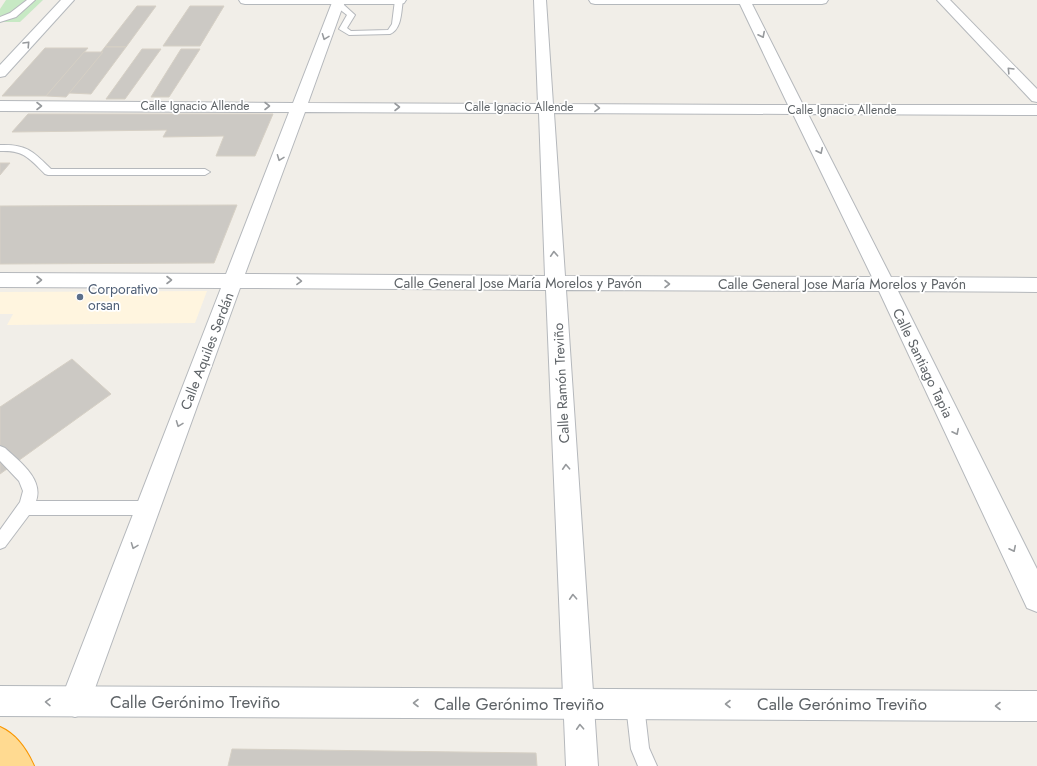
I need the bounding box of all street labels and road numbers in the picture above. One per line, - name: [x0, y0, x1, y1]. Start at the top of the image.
- street label: Calle Ignacio Allende: [140, 97, 250, 115]
- street label: Calle Ignacio Allende: [464, 98, 574, 116]
- street label: Calle Ignacio Allende: [787, 101, 897, 119]
- street label: Calle General Jose María Morelos y Pavón: [394, 273, 642, 293]
- street label: Calle General Jose María Morelos y Pavón: [718, 274, 966, 294]
- street label: Calle Aquiles Serdán: [175, 289, 239, 413]
- street label: Calle Santiago Tapia: [888, 305, 958, 421]
- street label: Calle Ramón Treviño: [548, 322, 574, 444]
- street label: Calle Gerónimo Treviño: [110, 690, 280, 714]
- street label: Calle Gerónimo Treviño: [434, 692, 604, 716]
- street label: Calle Gerónimo Treviño: [757, 692, 927, 716]

